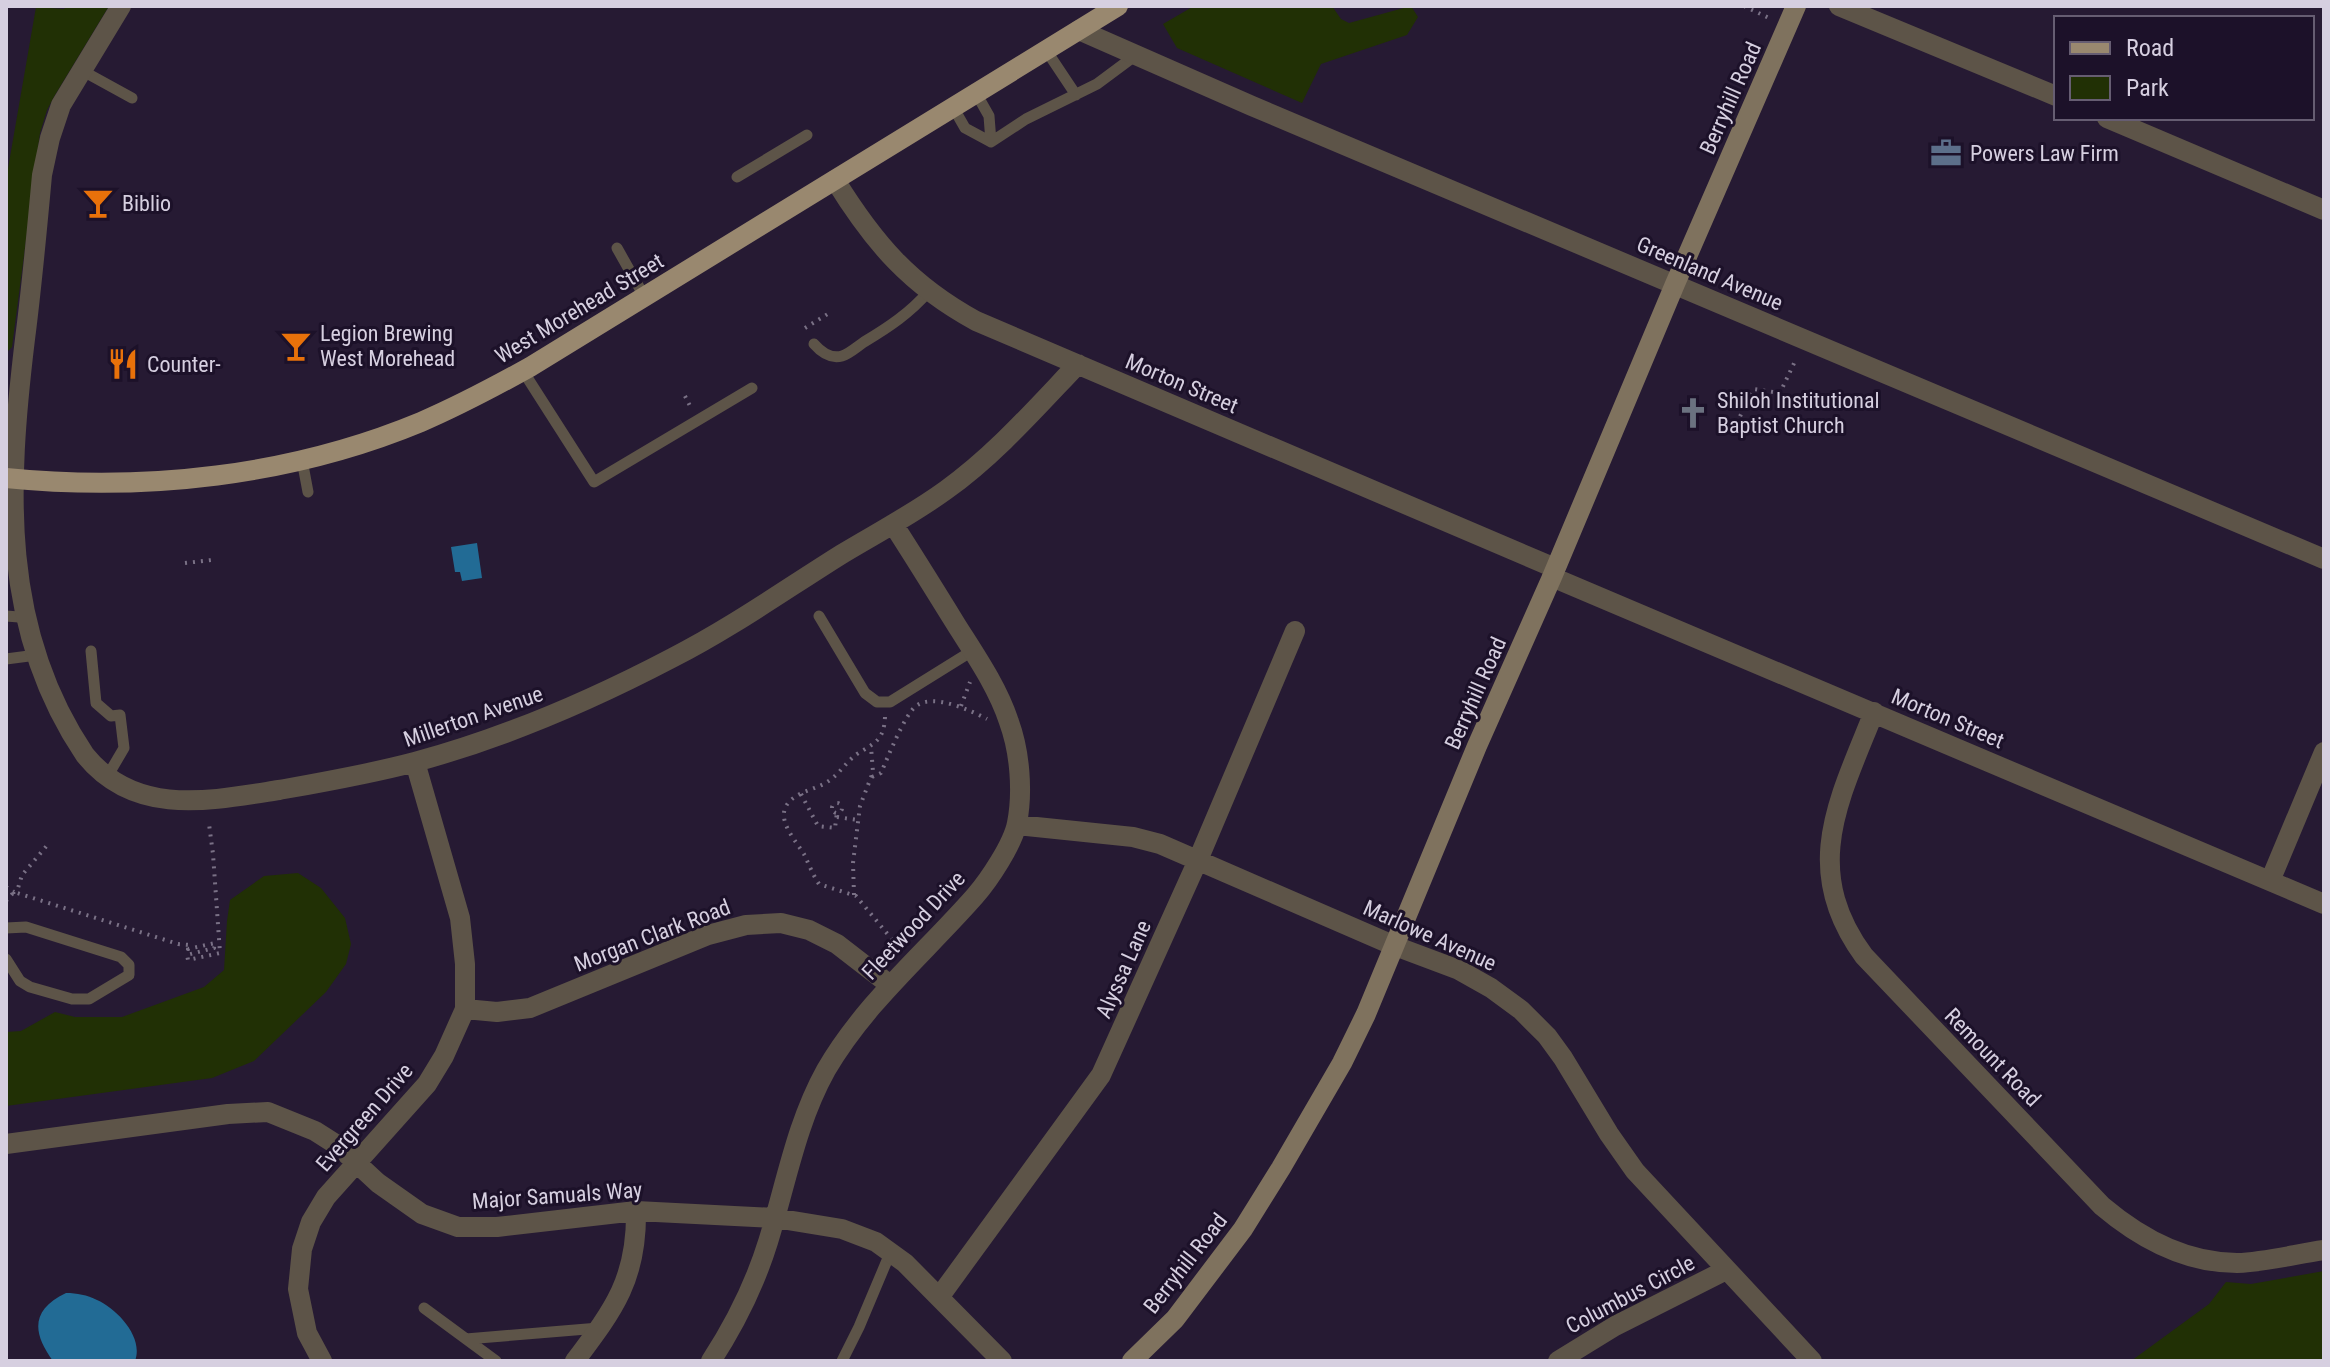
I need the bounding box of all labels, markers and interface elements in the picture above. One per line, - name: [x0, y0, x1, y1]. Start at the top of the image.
- legend: [2054, 16, 2314, 120]
- text: Road: [2126, 34, 2174, 62]
- street label: Berryhill Road: [1695, 38, 1766, 158]
- text: Park: [2126, 74, 2169, 102]
- office icon: Powers Law Firm: [1929, 136, 1963, 170]
- place label: Powers Law Firm: [1970, 141, 2119, 166]
- bar icon: Biblio: [81, 186, 115, 220]
- place label: Biblio: [122, 191, 171, 216]
- street label: Greenland Avenue: [1633, 231, 1787, 316]
- street label: West Morehead Street: [491, 248, 668, 369]
- place label: Legion Brewing West Morehead: [320, 321, 455, 371]
- bar icon: Legion Brewing West Morehead: [279, 329, 313, 363]
- restaurant icon: Counter-: [106, 347, 140, 381]
- street label: Morton Street: [1122, 349, 1242, 418]
- place label: Counter-: [147, 352, 221, 377]
- place label: Shiloh Institutional Baptist Church: [1717, 388, 1880, 438]
- church icon: Shiloh Institutional Baptist Church: [1676, 396, 1710, 430]
- street label: Berryhill Road: [1440, 633, 1511, 753]
- street label: Millerton Avenue: [400, 681, 546, 752]
- street label: Morton Street: [1888, 684, 2008, 753]
- street label: Fleetwood Drive: [857, 866, 970, 985]
- street label: Morgan Clark Road: [571, 894, 734, 977]
- street label: Marlowe Avenue: [1359, 895, 1500, 976]
- street label: Alyssa Lane: [1091, 916, 1156, 1022]
- street label: Remount Road: [1940, 1003, 2046, 1112]
- street label: Evergreen Drive: [311, 1058, 418, 1176]
- street label: Major Samuals Way: [471, 1177, 643, 1214]
- street label: Berryhill Road: [1139, 1208, 1232, 1318]
- street label: Columbus Circle: [1562, 1250, 1699, 1339]

